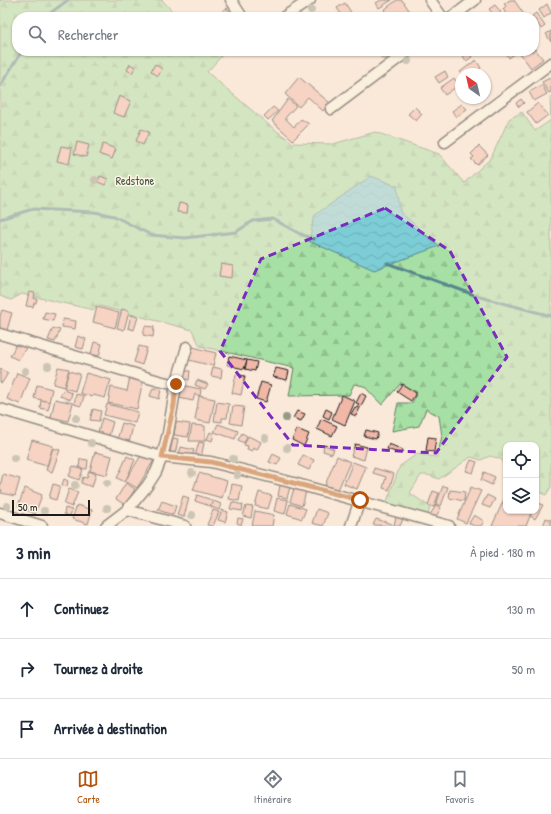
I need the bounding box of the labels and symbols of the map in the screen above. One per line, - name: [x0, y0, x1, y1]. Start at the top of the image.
- north arrow: [455, 68, 491, 104]
- park label: Redstone: [116, 172, 155, 189]
- route end: [167, 375, 185, 393]
- route start: [351, 491, 369, 509]
- scale bar: [12, 498, 90, 517]

